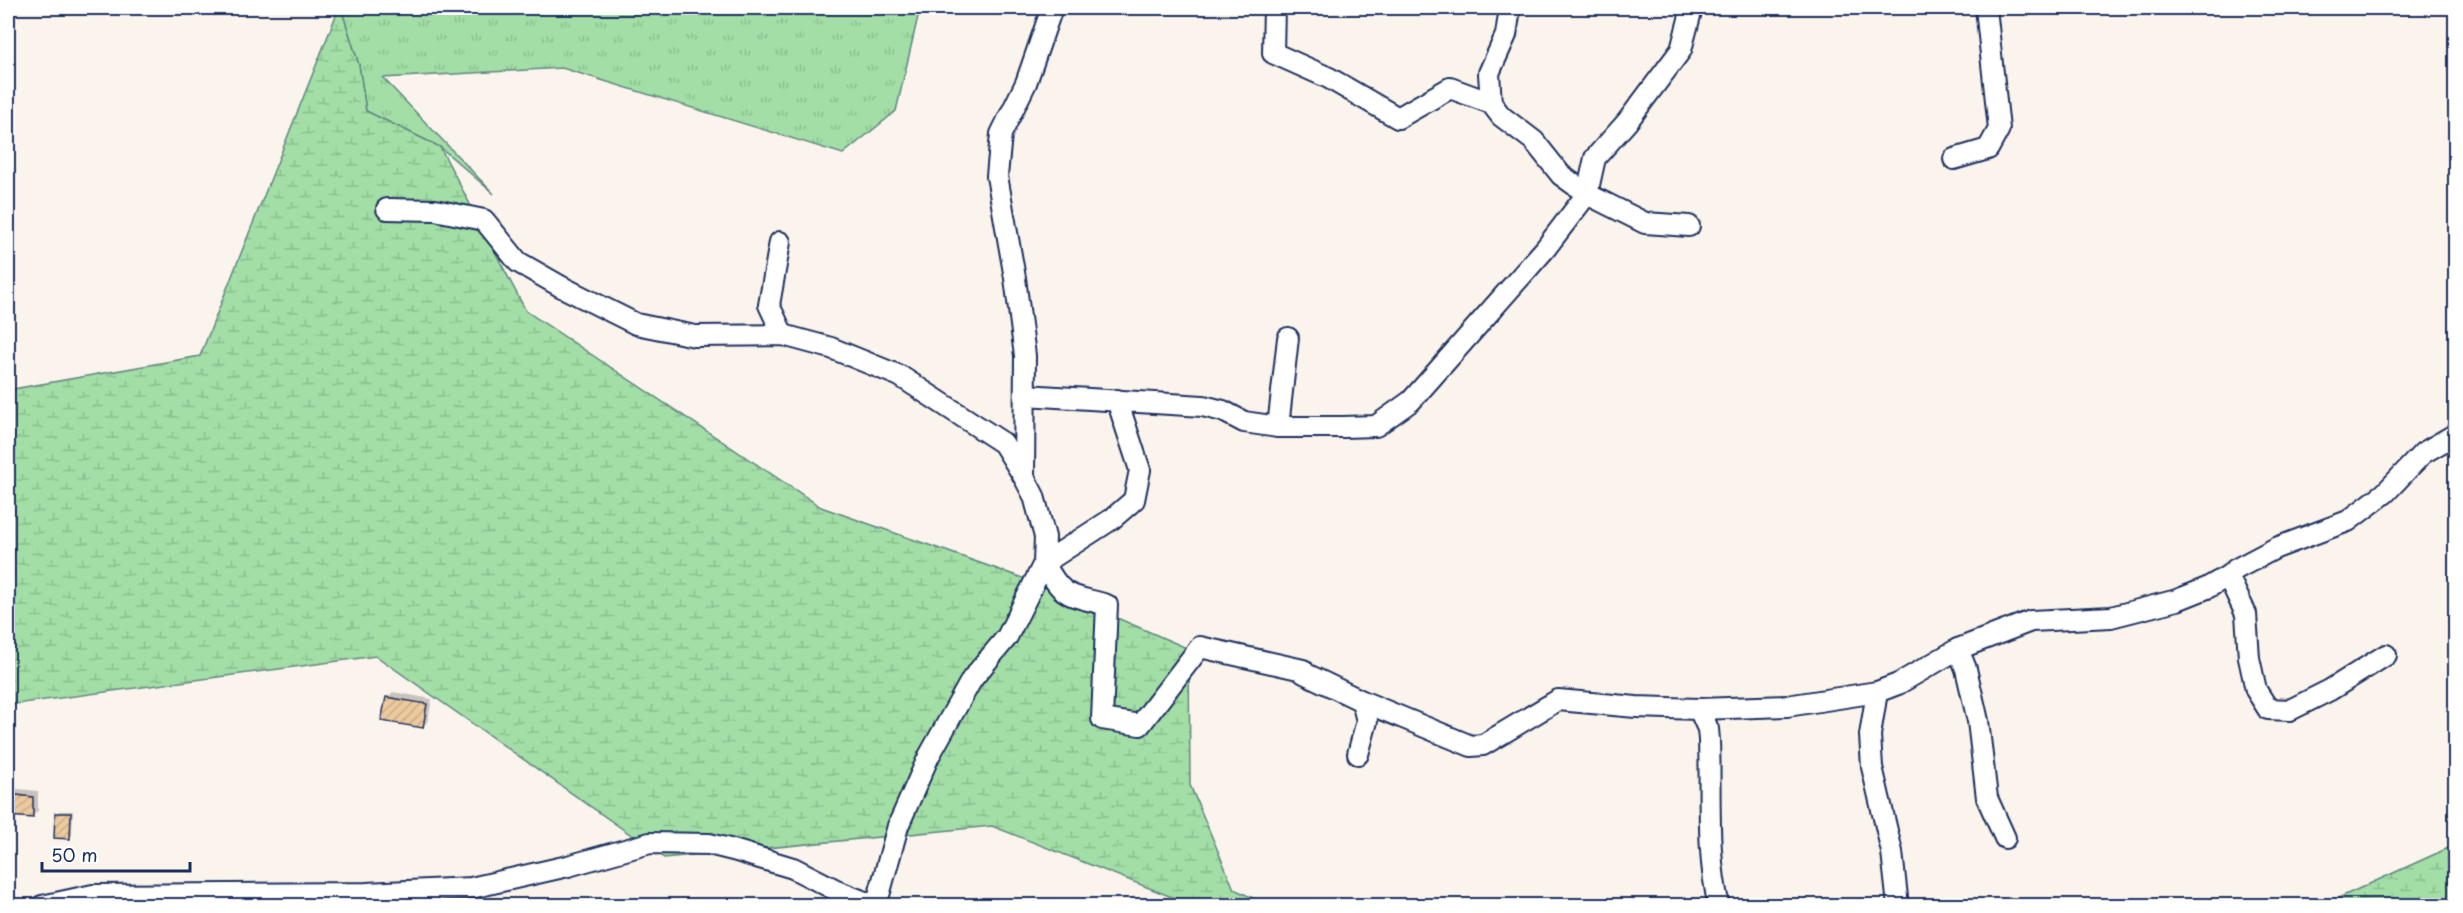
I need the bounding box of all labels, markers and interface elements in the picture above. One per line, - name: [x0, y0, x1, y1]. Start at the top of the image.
- scale bar: [42, 835, 190, 873]
- text: 50 m: [51, 841, 98, 868]

